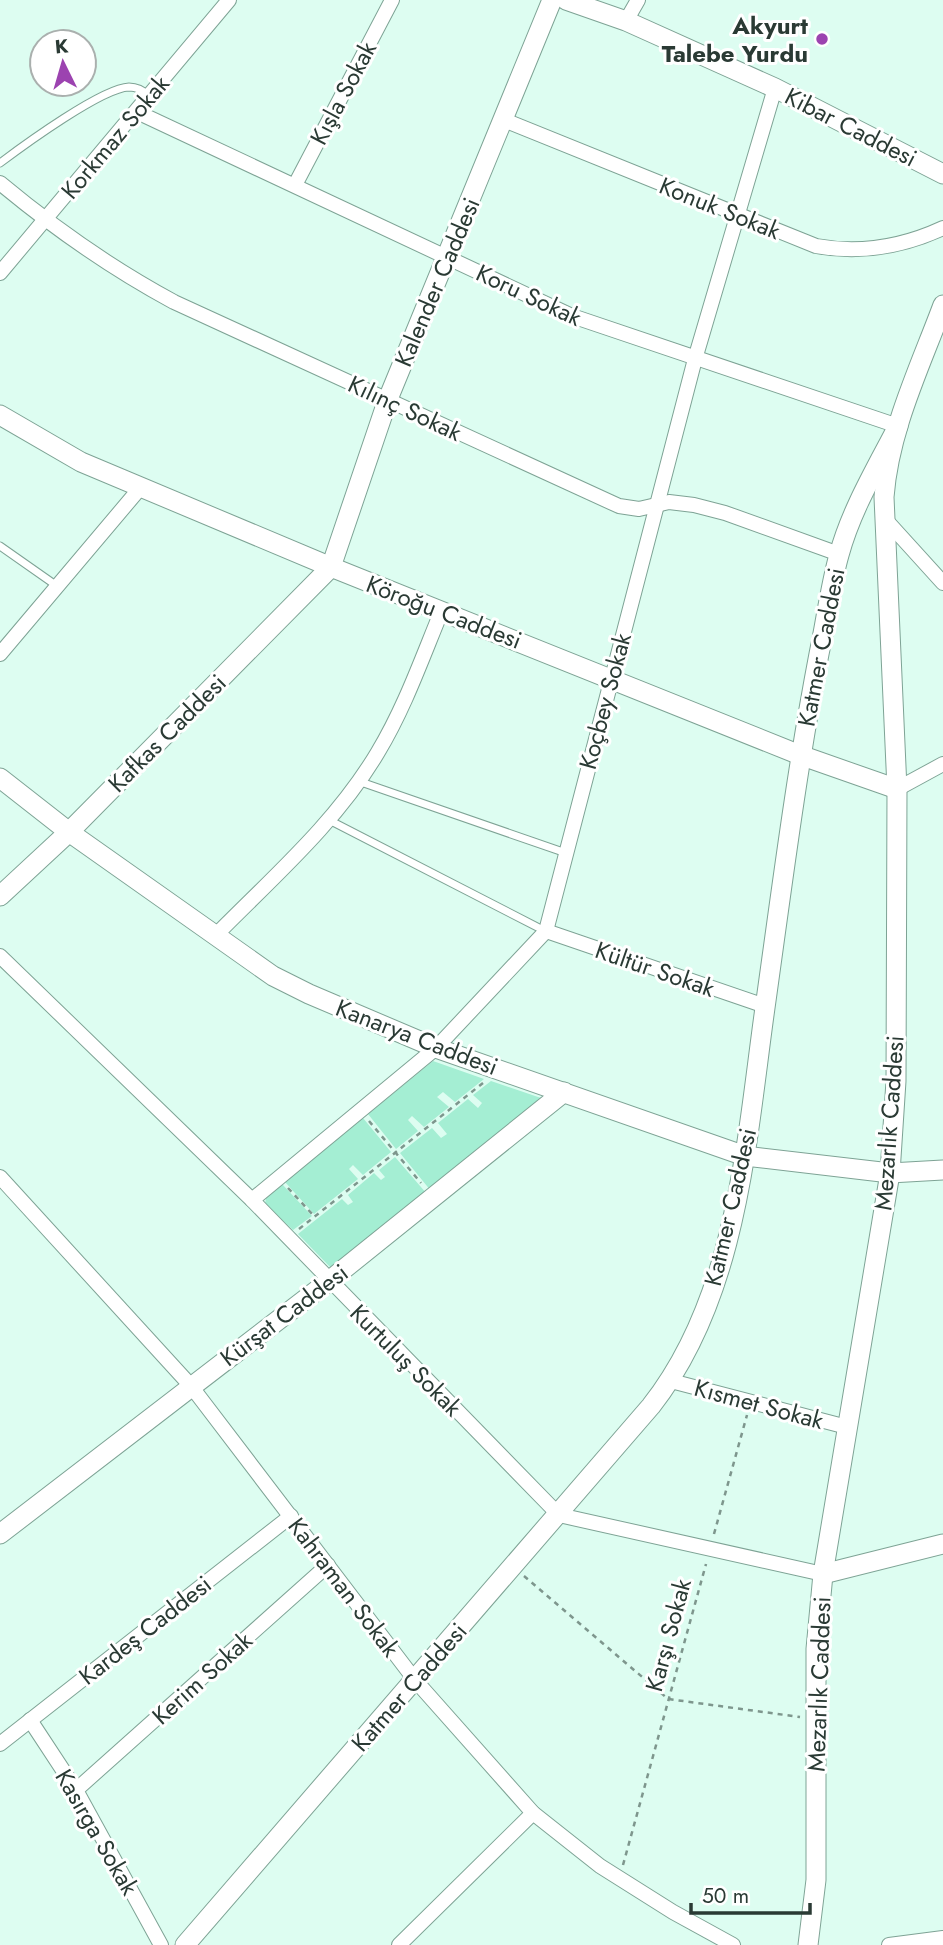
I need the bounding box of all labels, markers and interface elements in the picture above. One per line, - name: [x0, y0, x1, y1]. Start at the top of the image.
- place label: Akyurt Talebe Yurdu: [662, 8, 808, 71]
- north arrow: [28, 28, 98, 98]
- marker: Akyurt Talebe Yurdu: [814, 31, 830, 47]
- text: K: [54, 32, 70, 61]
- street label: Kışla Sokak: [301, 35, 385, 151]
- street label: Korkmaz Sokak: [53, 67, 178, 207]
- street label: Kibar Caddesi: [779, 79, 923, 175]
- street label: Konuk Sokak: [654, 168, 786, 248]
- street label: Kalender Caddesi: [386, 192, 488, 372]
- street label: Koru Sokak: [470, 255, 588, 335]
- street label: Kılınç Sokak: [342, 366, 468, 450]
- street label: Katmer Caddesi: [788, 565, 854, 729]
- street label: Köroğu Caddesi: [361, 566, 527, 658]
- street label: Koçbey Sokak: [570, 629, 640, 773]
- street label: Kafkas Caddesi: [100, 666, 234, 800]
- street label: Kültür Sokak: [590, 932, 720, 1006]
- street label: Kanarya Caddesi: [331, 990, 503, 1084]
- street label: Mezarlık Caddesi: [865, 1034, 913, 1212]
- street label: Katmer Caddesi: [695, 1125, 765, 1289]
- street label: Kürşat Caddesi: [213, 1255, 355, 1375]
- street label: Kurtuluş Sokak: [342, 1296, 470, 1424]
- street label: Kısmet Sokak: [691, 1370, 828, 1438]
- street label: Kahraman Sokak: [280, 1510, 408, 1664]
- street label: Kardeş Caddesi: [71, 1567, 219, 1693]
- street label: Karşı Sokak: [636, 1574, 700, 1695]
- street label: Mezarlık Caddesi: [798, 1596, 840, 1772]
- street label: Katmer Caddesi: [343, 1615, 475, 1759]
- street label: Kerim Sokak: [144, 1623, 260, 1733]
- street label: Kasırga Sokak: [47, 1763, 147, 1902]
- scale bar: [691, 1871, 810, 1915]
- text: 50 m: [702, 1881, 749, 1911]

